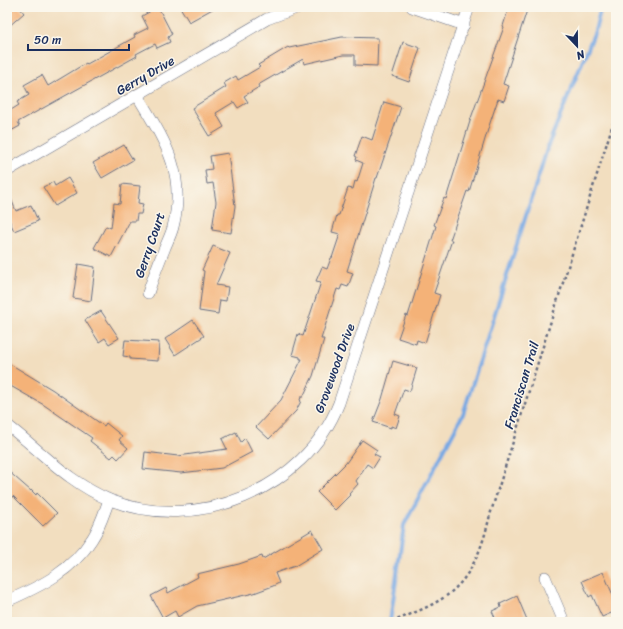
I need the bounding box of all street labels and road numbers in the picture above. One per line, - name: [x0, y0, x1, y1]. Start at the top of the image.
- street label: Gerry Drive: [111, 49, 179, 102]
- street label: Gerry Court: [127, 209, 172, 281]
- street label: Grovewood Drive: [308, 320, 361, 416]
- street label: Franciscan Trail: [497, 338, 546, 432]

